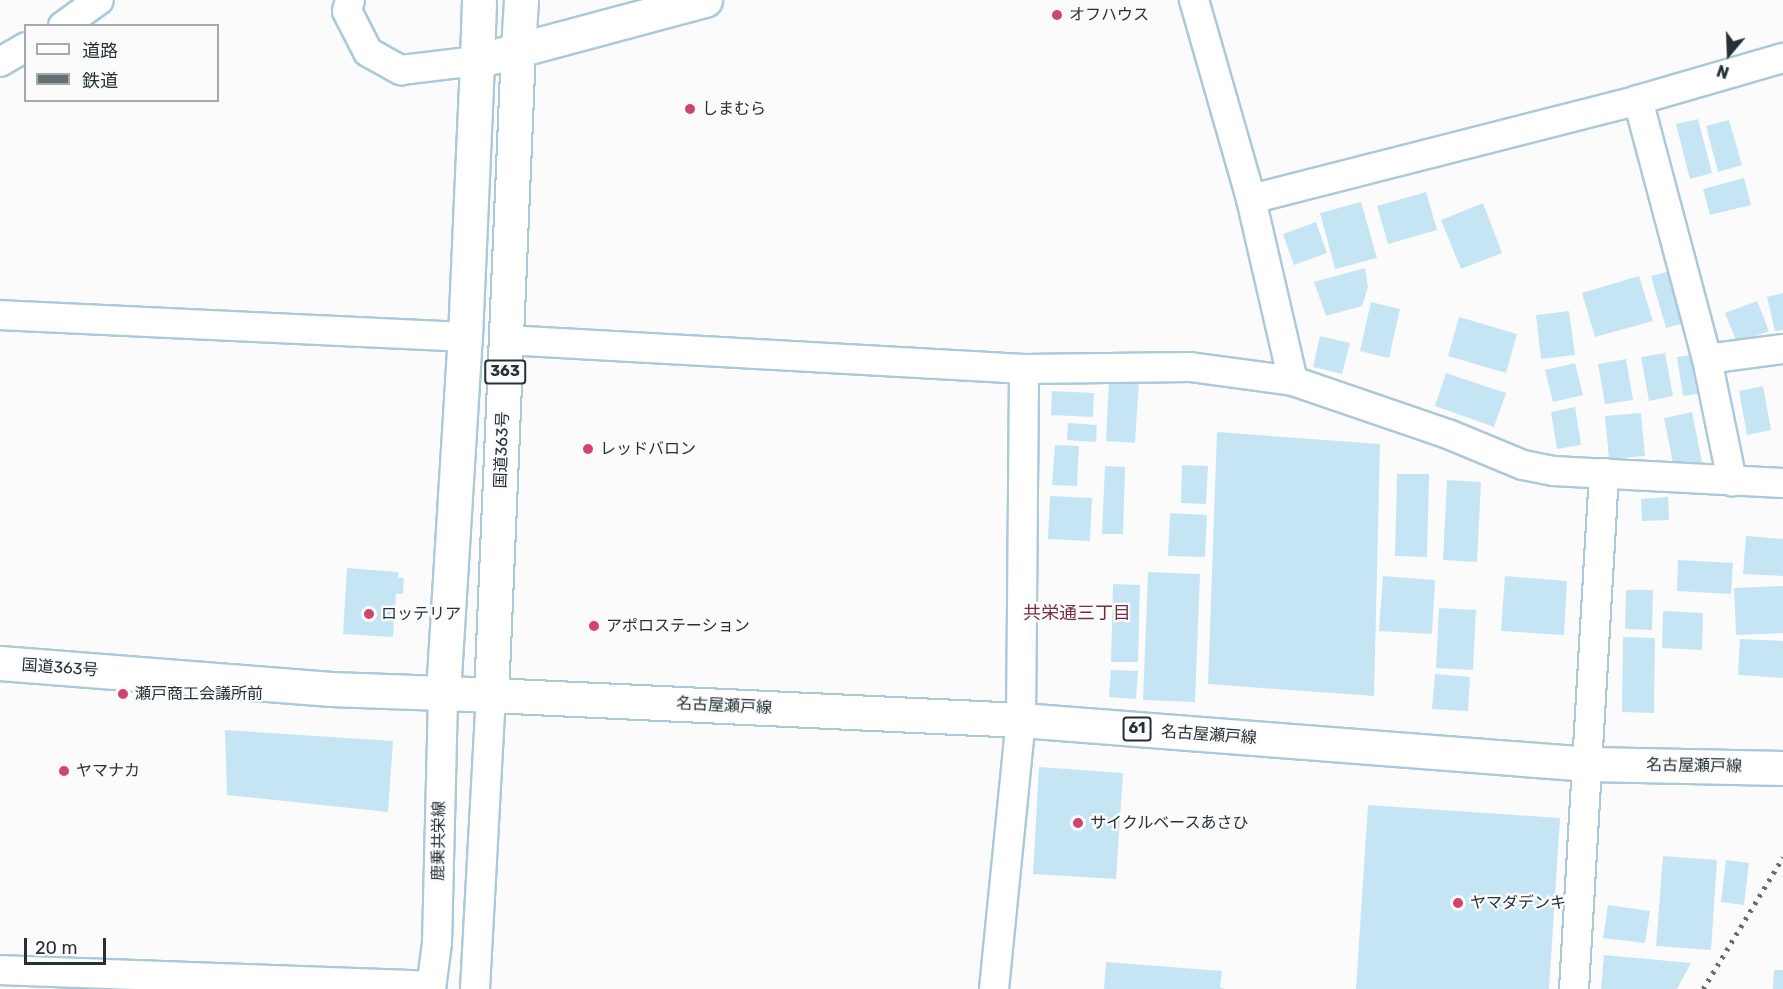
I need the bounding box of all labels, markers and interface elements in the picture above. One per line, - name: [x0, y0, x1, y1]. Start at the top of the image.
- place label: オフハウス: [1069, 5, 1149, 25]
- marker: オフハウス: [1050, 8, 1064, 22]
- legend: [24, 24, 219, 102]
- north arrow: [1699, 24, 1759, 84]
- text: 道路: [82, 40, 118, 62]
- text: N: [1714, 61, 1732, 82]
- text: 鉄道: [82, 70, 118, 92]
- place label: しまむら: [702, 99, 766, 119]
- marker: しまむら: [683, 102, 697, 116]
- road number: 363: [484, 360, 526, 384]
- street label: 国道363号: [491, 411, 513, 489]
- place label: レッドバロン: [600, 439, 696, 459]
- marker: レッドバロン: [581, 442, 595, 456]
- district label: 共栄通三丁目: [1023, 602, 1131, 624]
- place label: ロッテリア: [381, 604, 461, 624]
- marker: ロッテリア: [362, 607, 376, 621]
- place label: アポロステーション: [606, 616, 750, 636]
- marker: アポロステーション: [587, 619, 601, 633]
- street label: 国道363号: [21, 656, 99, 680]
- place label: 瀬戸商工会議所前: [135, 684, 263, 704]
- marker: 瀬戸商工会議所前: [116, 687, 130, 701]
- street label: 名古屋瀬戸線: [676, 694, 772, 718]
- road number: 61: [1122, 717, 1152, 741]
- street label: 名古屋瀬戸線: [1160, 722, 1258, 748]
- street label: 名古屋瀬戸線: [1646, 756, 1742, 776]
- place label: ヤマナカ: [76, 761, 140, 781]
- marker: ヤマナカ: [57, 764, 71, 778]
- street label: 鹿乗共栄線: [429, 801, 449, 881]
- place label: サイクルベースあさひ: [1090, 813, 1250, 833]
- marker: サイクルベースあさひ: [1071, 816, 1085, 830]
- place label: ヤマダデンキ: [1470, 893, 1566, 913]
- marker: ヤマダデンキ: [1451, 896, 1465, 910]
- scale bar: [27, 926, 110, 964]
- text: 20 m: [35, 937, 77, 959]

